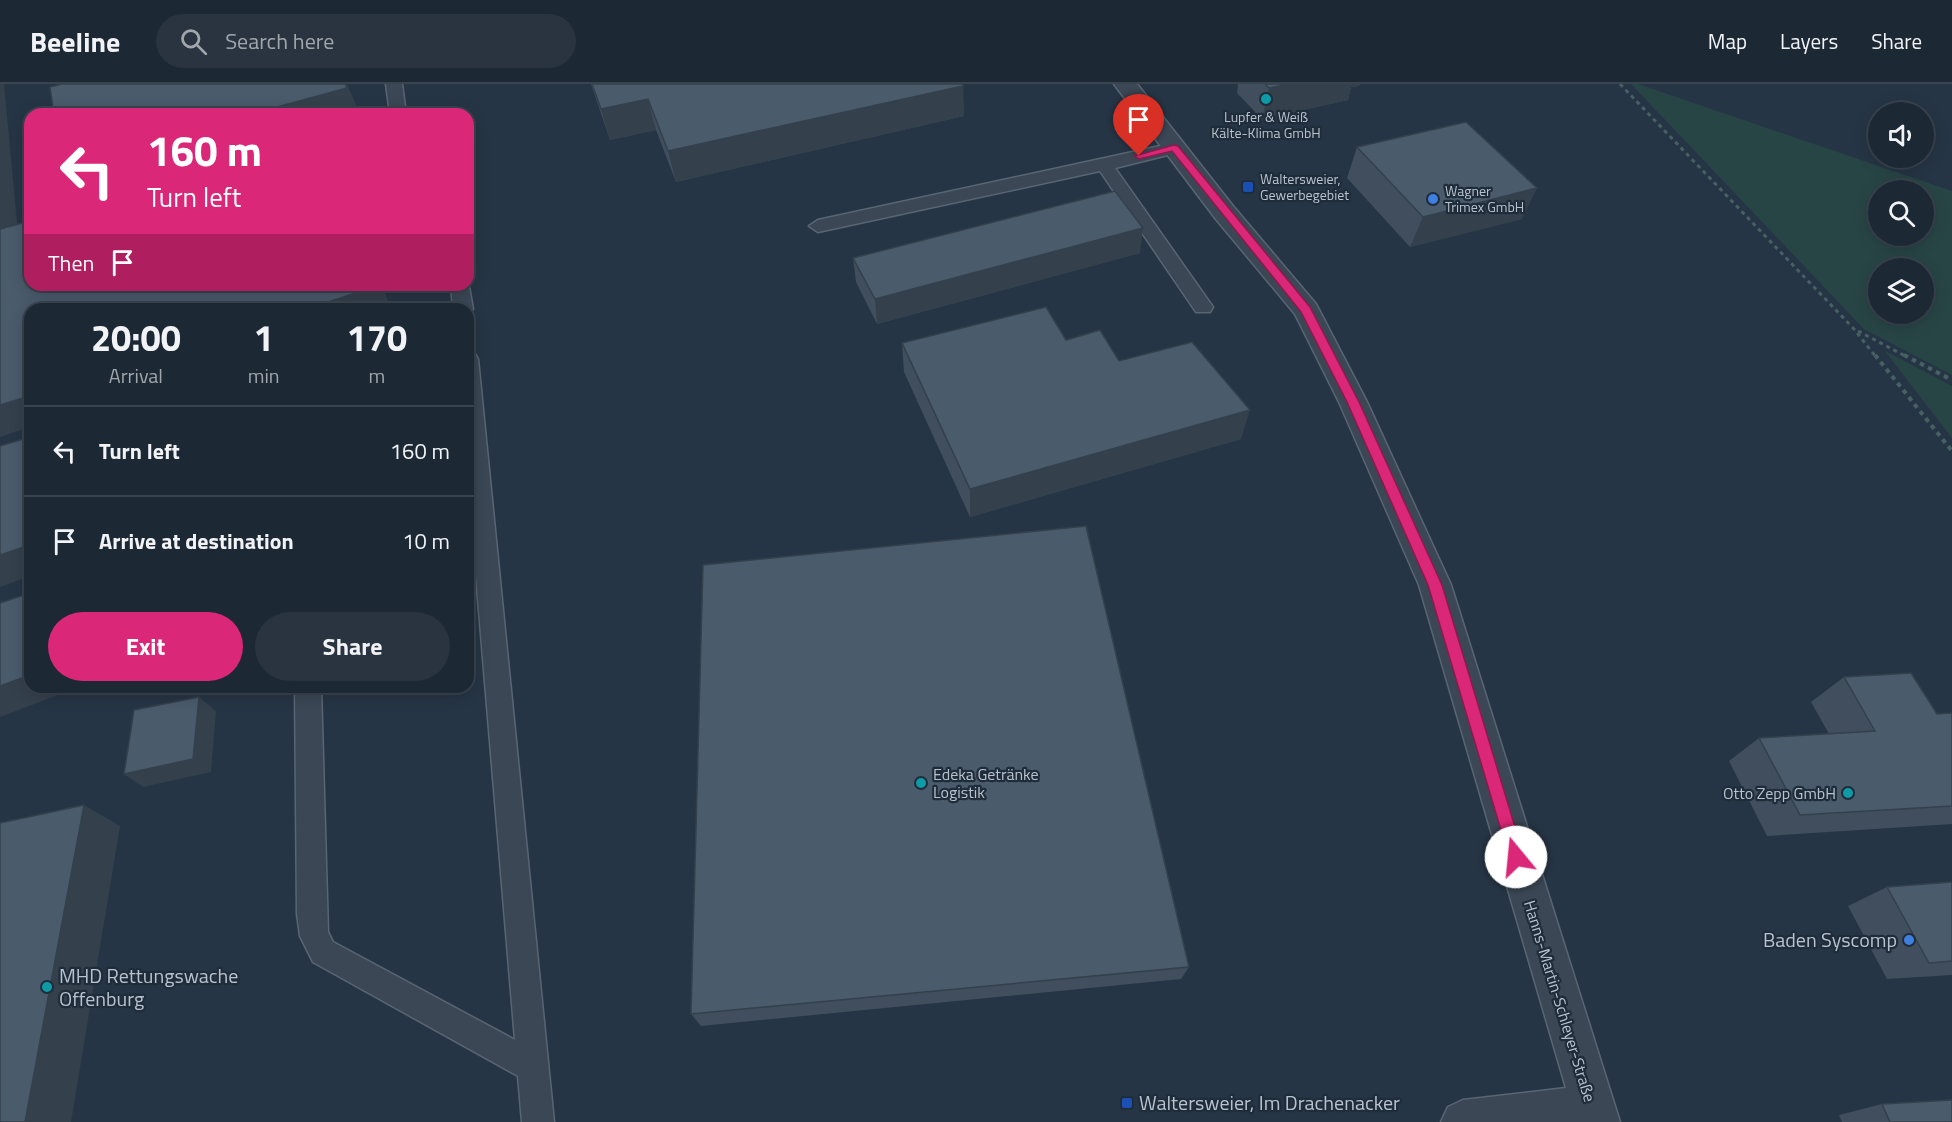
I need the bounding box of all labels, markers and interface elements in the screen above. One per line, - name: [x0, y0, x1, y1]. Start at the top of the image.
- search box: [156, 14, 576, 68]
- text: Beeline: [30, 20, 120, 63]
- text: Search here: [225, 24, 334, 58]
- icon: search: [177, 25, 210, 58]
- text: Map: [1708, 25, 1747, 57]
- text: Layers: [1780, 25, 1838, 57]
- text: Share: [1871, 25, 1922, 57]
- marker: Lupfer & Weiß Kälte-Klima GmbH: [1259, 92, 1273, 106]
- pin: [1113, 94, 1164, 156]
- map controls: [1868, 102, 1934, 324]
- button: sound: [1868, 102, 1934, 168]
- icon: arrive: [1122, 103, 1155, 136]
- place label: Lupfer & Weiß Kälte-Klima GmbH: [1211, 106, 1321, 143]
- text: 160 m: [147, 118, 262, 182]
- icon: left: [48, 132, 126, 210]
- place label: Waltersweier, Gewerbegebiet: [1260, 168, 1349, 205]
- text: Turn left: [147, 176, 241, 217]
- marker: Waltersweier, Gewerbegebiet: [1241, 180, 1255, 194]
- place label: Wagner Trimex GmbH: [1445, 180, 1524, 217]
- button: search: [1868, 180, 1934, 246]
- marker: Wagner Trimex GmbH: [1426, 192, 1440, 206]
- text: Then: [48, 246, 94, 280]
- icon: arrive: [106, 246, 139, 279]
- button: layers: [1868, 258, 1934, 324]
- text: 20:00: [91, 310, 181, 365]
- text: 1: [254, 310, 274, 365]
- text: 170: [347, 310, 407, 365]
- text: Arrival: [109, 360, 163, 391]
- text: min: [248, 360, 280, 391]
- text: m: [368, 360, 385, 391]
- text: Turn left: [99, 434, 180, 468]
- text: 160 m: [390, 434, 450, 468]
- icon: left: [48, 435, 81, 468]
- text: Arrive at destination: [99, 524, 294, 558]
- text: 10 m: [402, 524, 450, 558]
- icon: arrive: [48, 525, 81, 558]
- button: Exit: [48, 612, 243, 681]
- button: Share: [255, 612, 450, 681]
- place label: Edeka Getränke Logistik: [933, 762, 1039, 804]
- marker: Edeka Getränke Logistik: [914, 776, 928, 790]
- place label: Otto Zepp GmbH: [1723, 781, 1836, 805]
- marker: Otto Zepp GmbH: [1841, 786, 1855, 800]
- position arrow: [1484, 825, 1548, 889]
- street label: Hanns-Martin-Schleyer-Straße: [1518, 897, 1602, 1105]
- place label: Baden Syscomp: [1763, 924, 1897, 955]
- marker: Baden Syscomp: [1902, 933, 1916, 947]
- place label: MHD Rettungswache Offenburg: [59, 960, 238, 1014]
- marker: MHD Rettungswache Offenburg: [40, 980, 54, 994]
- place label: Waltersweier, Im Drachenacker: [1139, 1087, 1400, 1118]
- marker: Waltersweier, Im Drachenacker: [1120, 1096, 1134, 1110]

